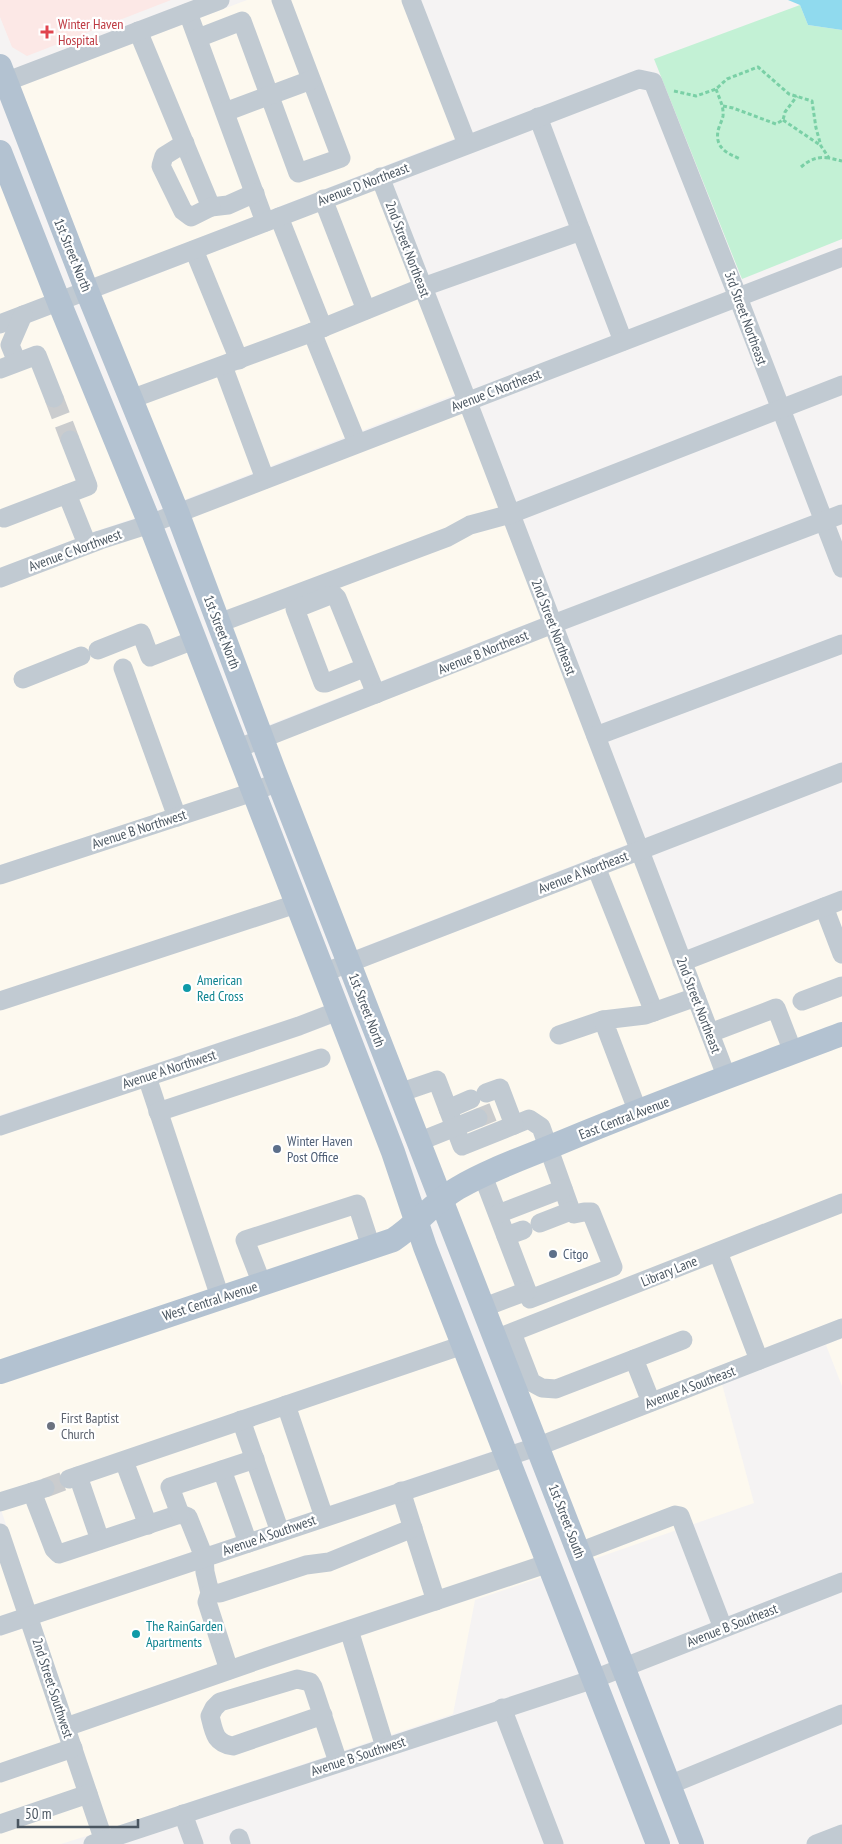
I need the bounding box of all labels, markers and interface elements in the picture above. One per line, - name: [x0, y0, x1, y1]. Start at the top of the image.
- place label: Winter Haven Hospital: [58, 15, 123, 49]
- marker: Winter Haven Hospital: [40, 25, 54, 39]
- street label: Avenue D Northeast: [315, 158, 411, 210]
- street label: 2nd Street Northeast: [381, 199, 435, 300]
- street label: 1st Street North: [50, 216, 96, 294]
- street label: 3rd Street Northeast: [721, 268, 771, 368]
- street label: Avenue C Northeast: [448, 365, 544, 415]
- street label: Avenue C Northwest: [26, 525, 124, 575]
- street label: 2nd Street Northeast: [527, 577, 581, 678]
- street label: 1st Street North: [200, 593, 244, 671]
- street label: Avenue B Northeast: [435, 626, 531, 678]
- street label: Avenue B Northwest: [90, 805, 189, 853]
- street label: Avenue A Northeast: [535, 847, 631, 897]
- street label: 2nd Street Northeast: [672, 955, 726, 1056]
- place label: American Red Cross: [197, 971, 244, 1005]
- street label: 1st Street North: [345, 971, 389, 1049]
- marker: American Red Cross: [181, 982, 193, 994]
- street label: Avenue A Northwest: [120, 1045, 218, 1093]
- street label: East Central Avenue: [576, 1092, 672, 1144]
- place label: Winter Haven Post Office: [287, 1132, 352, 1166]
- marker: Winter Haven Post Office: [271, 1143, 283, 1155]
- place label: Citgo: [563, 1245, 588, 1263]
- marker: Citgo: [547, 1248, 559, 1260]
- street label: Library Lane: [638, 1251, 700, 1290]
- street label: West Central Avenue: [160, 1277, 260, 1325]
- street label: Avenue A Southeast: [642, 1361, 738, 1412]
- place label: First Baptist Church: [61, 1409, 119, 1443]
- marker: First Baptist Church: [45, 1420, 57, 1432]
- street label: 1st Street South: [545, 1481, 589, 1561]
- street label: Avenue A Southwest: [220, 1511, 318, 1559]
- street label: Avenue B Southeast: [684, 1599, 780, 1651]
- place label: The RainGarden Apartments: [146, 1617, 223, 1651]
- marker: The RainGarden Apartments: [130, 1628, 142, 1640]
- street label: 2nd Street Southwest: [28, 1636, 78, 1740]
- street label: Avenue B Southwest: [308, 1732, 408, 1780]
- scale bar: [18, 1796, 138, 1828]
- text: 50 m: [25, 1804, 51, 1823]

